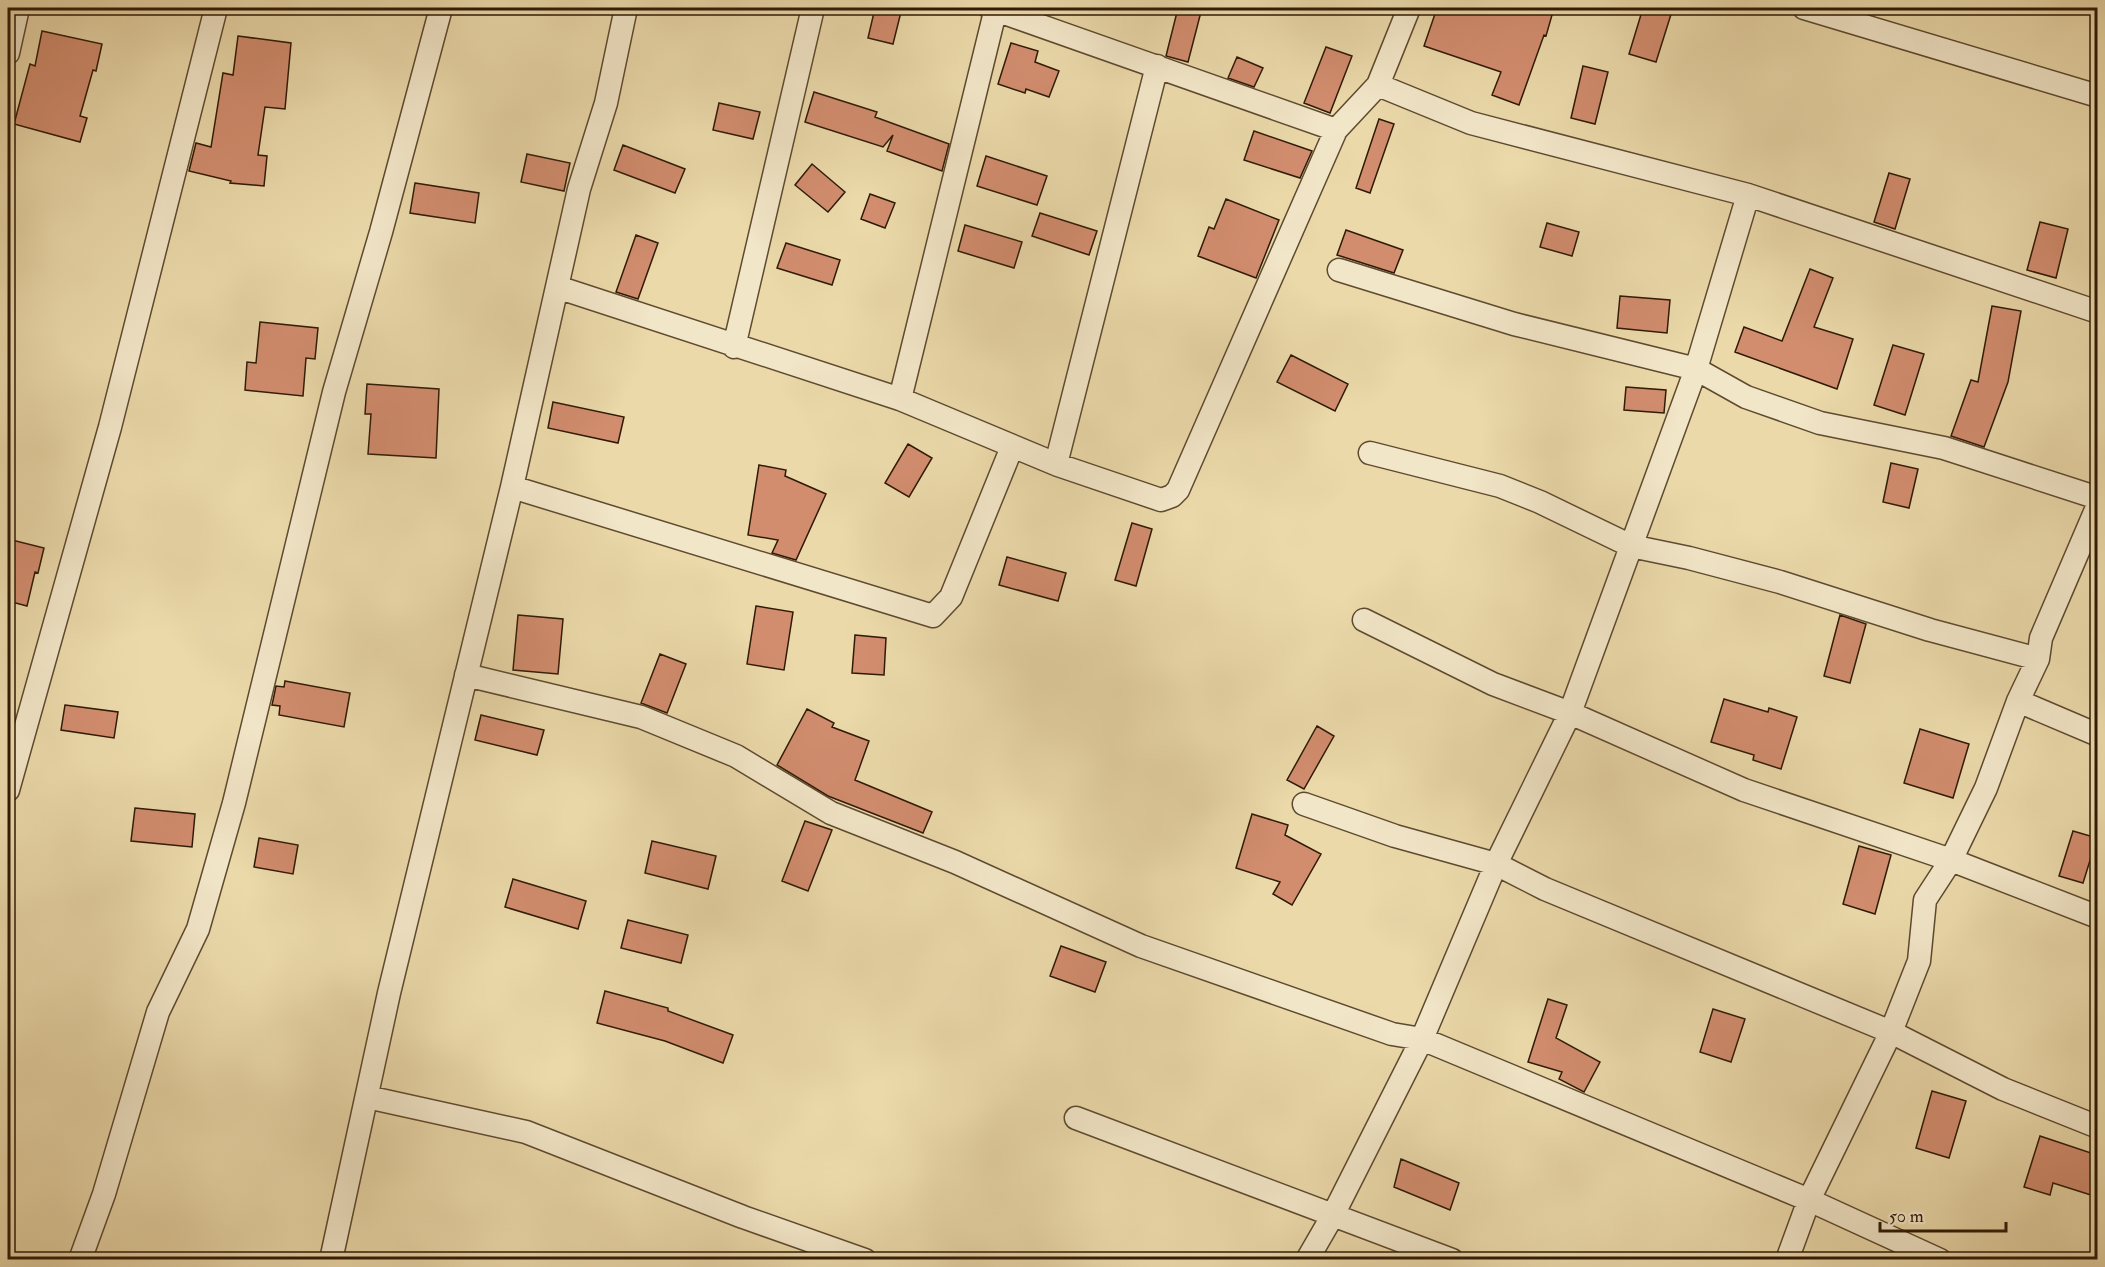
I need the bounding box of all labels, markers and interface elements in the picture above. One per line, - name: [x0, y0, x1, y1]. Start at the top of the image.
- scale bar: [1880, 1195, 2006, 1233]
- text: 50 m: [1889, 1205, 1924, 1228]

